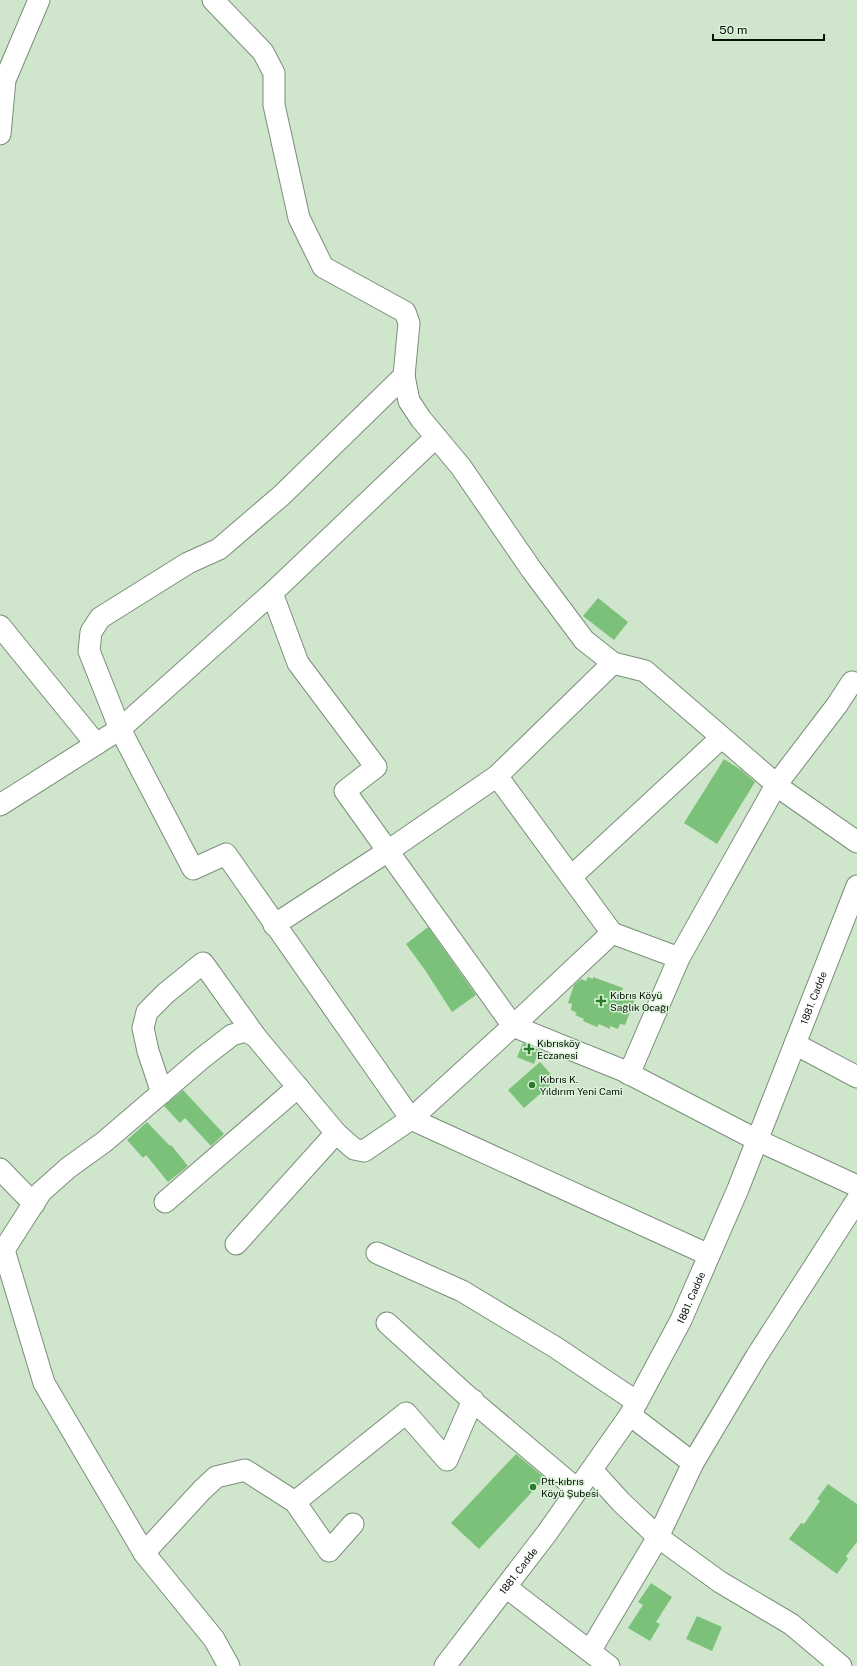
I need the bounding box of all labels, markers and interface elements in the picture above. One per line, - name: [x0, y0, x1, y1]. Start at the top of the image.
- scale bar: [713, 16, 824, 42]
- text: 50 m: [719, 23, 747, 37]
- street label: 1881. Cadde: [797, 969, 829, 1026]
- place label: Kıbrıs Köyü Sağlık Ocağı: [610, 989, 669, 1013]
- marker: Kıbrıs Köyü Sağlık Ocağı: [595, 995, 607, 1007]
- place label: Kıbrısköy Eczanesi: [537, 1037, 581, 1061]
- marker: Kıbrısköy Eczanesi: [524, 1044, 534, 1054]
- place label: Kıbrıs K. Yıldırım Yeni Cami: [540, 1073, 622, 1097]
- marker: Kıbrıs K. Yıldırım Yeni Cami: [527, 1080, 537, 1090]
- street label: 1881. Cadde: [674, 1270, 707, 1326]
- place label: Ptt-kıbrıs Köyü Şubesi: [541, 1475, 598, 1499]
- marker: Ptt-kıbrıs Köyü Şubesi: [528, 1482, 538, 1492]
- street label: 1881. Cadde: [496, 1545, 540, 1597]

